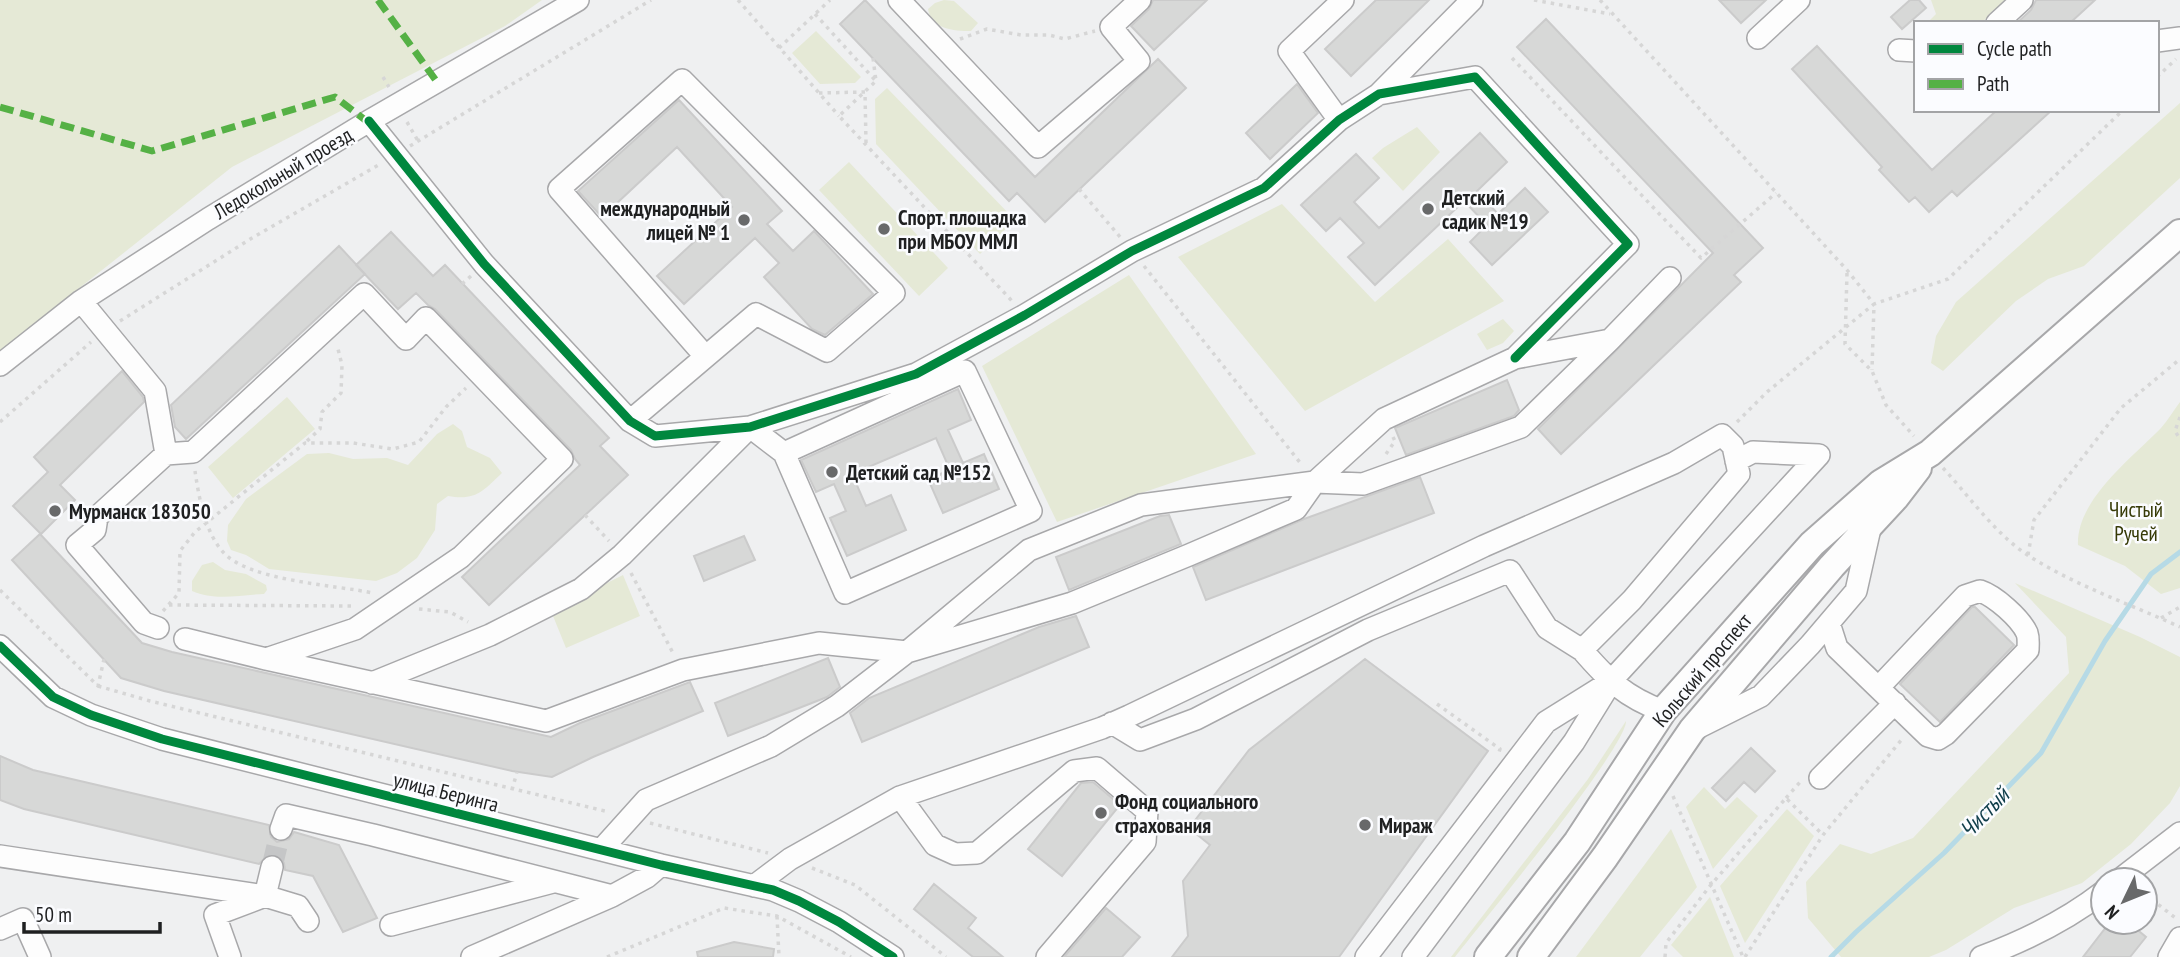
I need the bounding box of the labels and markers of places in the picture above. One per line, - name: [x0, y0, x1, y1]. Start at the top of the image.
- place label: Детский садик №19: [1442, 184, 1528, 235]
- place label: международный лицей № 1: [600, 195, 730, 246]
- marker: Детский садик №19: [1420, 201, 1436, 217]
- place label: Спорт. площадка при МБОУ ММЛ: [898, 204, 1027, 255]
- marker: международный лицей № 1: [736, 212, 752, 228]
- marker: Спорт. площадка при МБОУ ММЛ: [876, 221, 892, 237]
- place label: Детский сад №152: [846, 459, 992, 486]
- marker: Детский сад №152: [824, 464, 840, 480]
- place label: Мурманск 183050: [69, 498, 211, 525]
- marker: Мурманск 183050: [47, 503, 63, 519]
- place label: Фонд социального страхования: [1115, 788, 1258, 839]
- marker: Фонд социального страхования: [1093, 805, 1109, 821]
- place label: Мираж: [1379, 812, 1433, 839]
- marker: Мираж: [1357, 817, 1373, 833]

